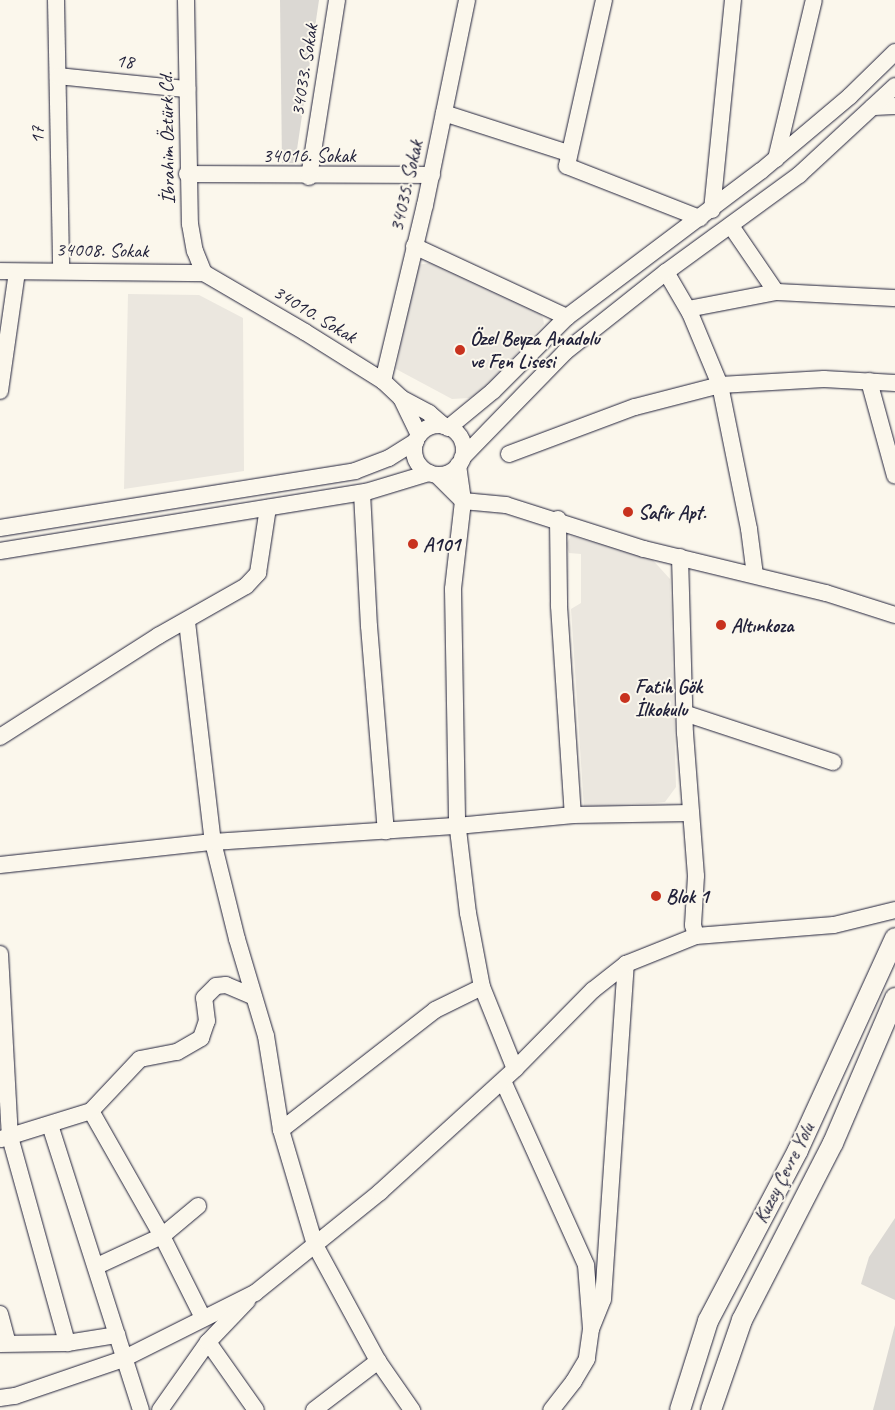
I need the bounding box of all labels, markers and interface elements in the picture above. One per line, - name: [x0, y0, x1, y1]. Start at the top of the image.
- street label: 34033. Sokak: [285, 22, 323, 118]
- street label: 18: [115, 48, 135, 74]
- street label: İbrahim Öztürk Cd.: [154, 72, 180, 204]
- street label: 17: [25, 126, 49, 144]
- street label: 34035. Sokak: [384, 138, 428, 234]
- street label: 34016. Sokak: [263, 143, 355, 167]
- street label: 34008. Sokak: [55, 237, 149, 263]
- street label: 34010. Sokak: [269, 280, 361, 348]
- place label: Özel Beyza Anadolu ve Fen Lisesi: [470, 326, 599, 373]
- marker: Özel Beyza Anadolu ve Fen Lisesi: [454, 344, 466, 356]
- place label: Safir Apt.: [638, 500, 706, 524]
- marker: Safir Apt.: [622, 506, 634, 518]
- place label: A101: [423, 532, 460, 556]
- marker: A101: [407, 538, 419, 550]
- place label: Altınkoza: [731, 613, 794, 637]
- marker: Altınkoza: [715, 619, 727, 631]
- place label: Fatih Gök İlkokulu: [635, 674, 702, 721]
- marker: Fatih Gök İlkokulu: [619, 692, 631, 704]
- place label: Blok 1: [666, 884, 709, 908]
- marker: Blok 1: [650, 890, 662, 902]
- street label: Kuzey Çevre Yolu: [749, 1119, 819, 1227]

